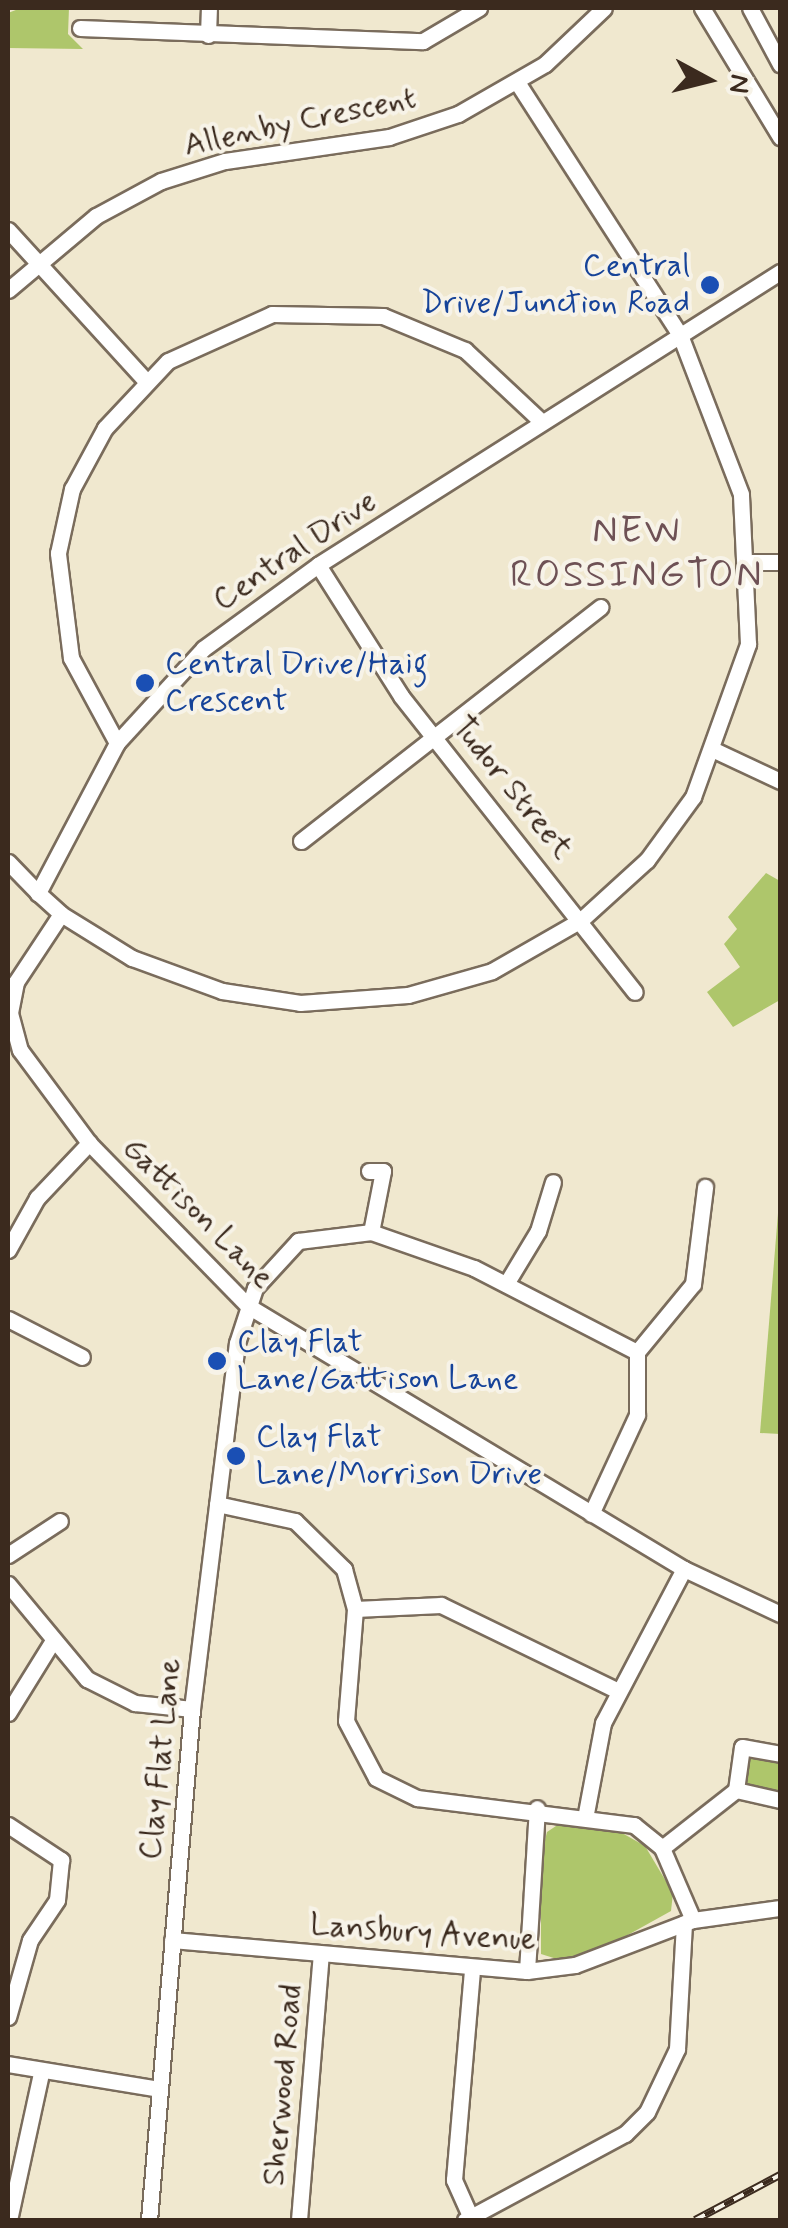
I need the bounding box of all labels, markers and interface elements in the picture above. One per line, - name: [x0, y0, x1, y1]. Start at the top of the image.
- north arrow: [658, 30, 758, 130]
- text: N: [719, 72, 758, 95]
- street label: Allenby Crescent: [178, 78, 422, 166]
- place label: Central Drive/Junction Road: [421, 248, 690, 323]
- marker: Central Drive/Junction Road: [699, 274, 721, 296]
- street label: Central Drive: [207, 483, 383, 619]
- district label: NEW ROSSINGTON: [509, 509, 765, 598]
- place label: Central Drive/Haig Crescent: [165, 646, 425, 721]
- marker: Central Drive/Haig Crescent: [134, 672, 156, 694]
- street label: Tudor Street: [443, 709, 581, 867]
- street label: Gattison Lane: [115, 1130, 281, 1296]
- place label: Clay Flat Lane/Gattison Lane: [237, 1324, 517, 1399]
- marker: Clay Flat Lane/Gattison Lane: [206, 1350, 228, 1372]
- place label: Clay Flat Lane/Morrison Drive: [256, 1419, 539, 1494]
- marker: Clay Flat Lane/Morrison Drive: [225, 1445, 247, 1467]
- street label: Clay Flat Lane: [131, 1656, 191, 1862]
- street label: Lansbury Avenue: [306, 1906, 540, 1960]
- street label: Sherwood Road: [255, 1983, 311, 2187]

